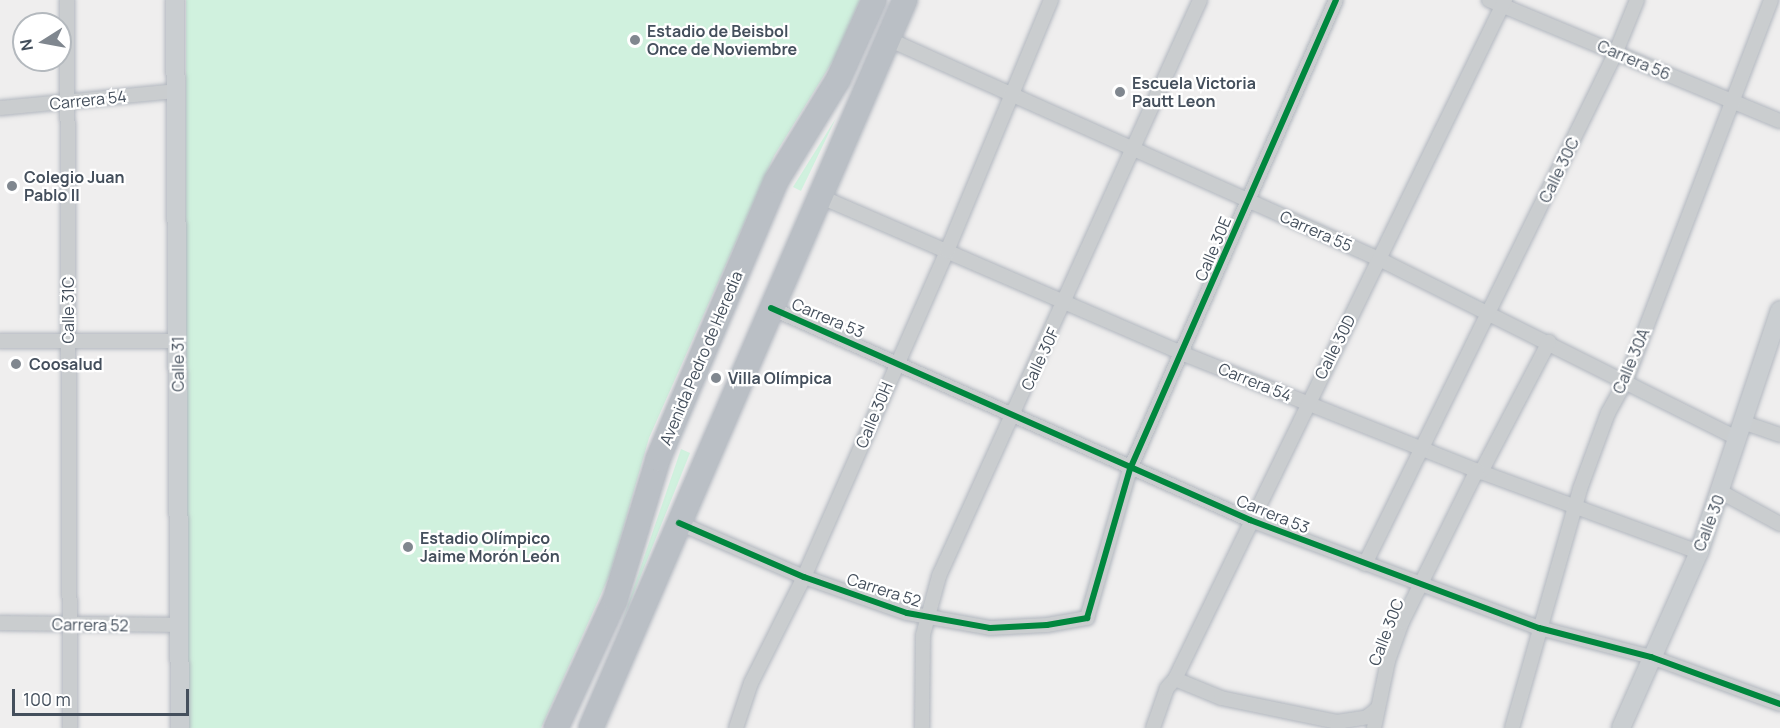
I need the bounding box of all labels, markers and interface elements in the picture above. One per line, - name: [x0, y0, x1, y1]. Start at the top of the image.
- north arrow: [12, 12, 72, 72]
- place label: Estadio de Beisbol Once de Noviembre: [647, 21, 797, 59]
- marker: Estadio de Beisbol Once de Noviembre: [628, 33, 642, 47]
- street label: Carrera 56: [1594, 36, 1674, 84]
- text: N: [14, 37, 38, 53]
- place label: Escuela Victoria Pautt Leon: [1132, 73, 1256, 111]
- marker: Escuela Victoria Pautt Leon: [1113, 85, 1127, 99]
- street label: Carrera 54: [49, 86, 127, 114]
- street label: Calle 30C: [1535, 134, 1583, 206]
- place label: Colegio Juan Pablo II: [24, 167, 124, 205]
- marker: Colegio Juan Pablo II: [5, 179, 19, 193]
- street label: Carrera 55: [1277, 207, 1355, 255]
- street label: Calle 30E: [1191, 214, 1235, 284]
- street label: Avenida Pedro de Heredia: [656, 268, 746, 448]
- street label: Calle 31C: [58, 277, 78, 343]
- street label: Carrera 53: [789, 294, 867, 342]
- street label: Calle 30D: [1311, 312, 1359, 382]
- street label: Calle 30F: [1017, 325, 1063, 393]
- street label: Calle 30A: [1609, 325, 1653, 397]
- street label: Calle 31: [168, 336, 188, 392]
- place label: Coosalud: [29, 354, 103, 374]
- marker: Coosalud: [7, 355, 25, 373]
- street label: Carrera 54: [1216, 359, 1294, 405]
- place label: Villa Olímpica: [728, 368, 832, 388]
- marker: Villa Olímpica: [709, 371, 723, 385]
- street label: Calle 30H: [852, 379, 896, 451]
- street label: Carrera 53: [1234, 491, 1312, 537]
- street label: Calle 30: [1689, 492, 1729, 554]
- place label: Estadio Olímpico Jaime Morón León: [420, 528, 560, 566]
- marker: Estadio Olímpico Jaime Morón León: [401, 540, 415, 554]
- street label: Carrera 52: [845, 569, 923, 611]
- street label: Calle 30C: [1364, 596, 1408, 668]
- street label: Carrera 52: [52, 615, 128, 635]
- scale bar: [15, 677, 192, 715]
- text: 100 m: [23, 687, 71, 711]

